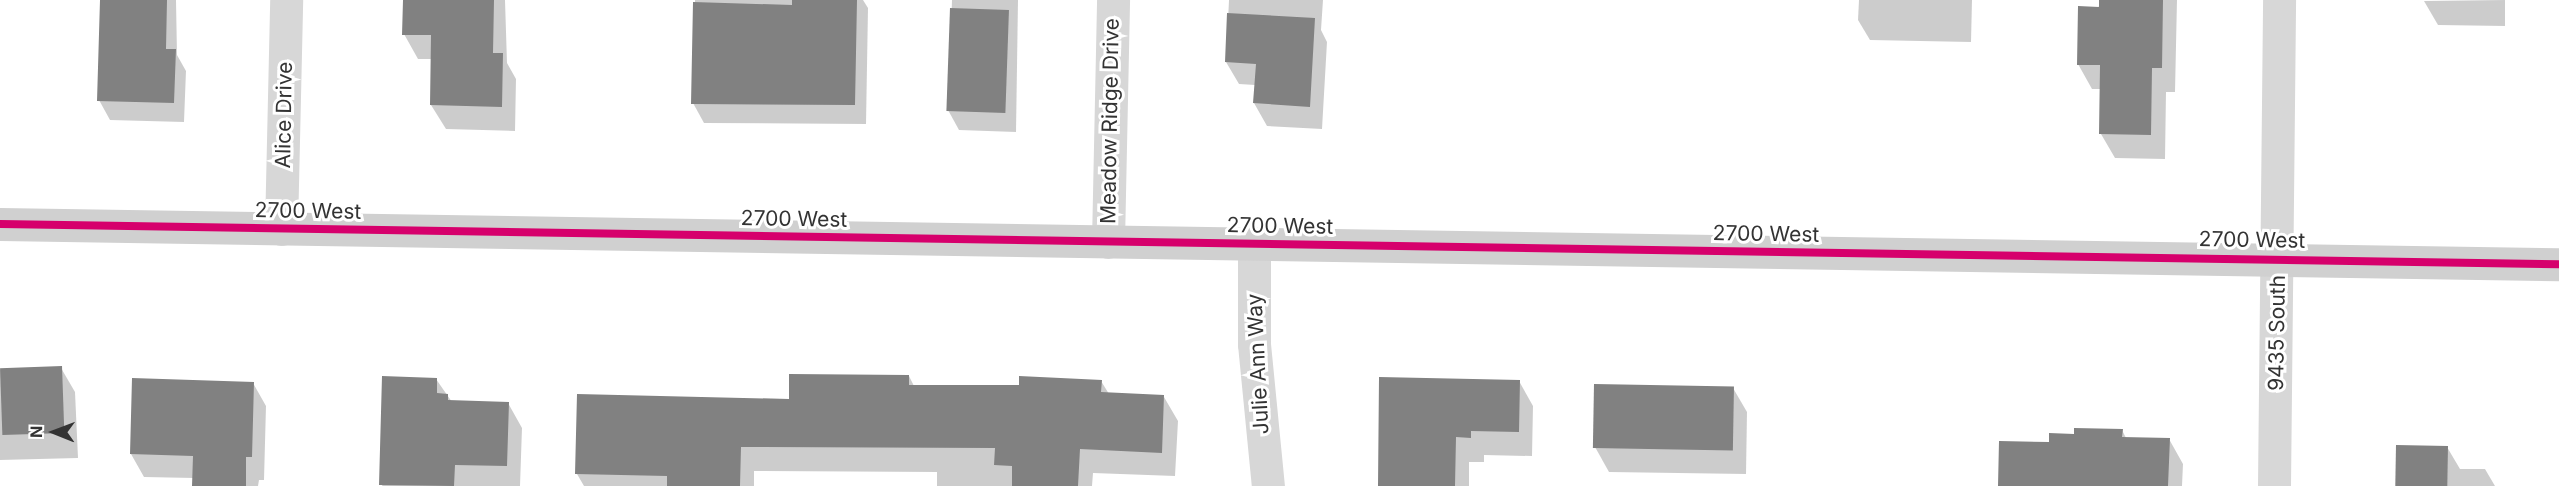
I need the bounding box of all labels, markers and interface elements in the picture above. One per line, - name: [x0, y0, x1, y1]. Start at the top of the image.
- street label: Meadow Ridge Drive: [1096, 18, 1124, 224]
- street label: Alice Drive: [270, 61, 298, 169]
- street label: 2700 West: [254, 197, 362, 225]
- street label: 2700 West: [740, 205, 848, 233]
- street label: 2700 West: [1226, 212, 1334, 240]
- street label: 2700 West: [1712, 220, 1820, 248]
- street label: 2700 West: [2198, 226, 2306, 254]
- street label: 9435 South: [2263, 275, 2291, 391]
- street label: Julie Ann Way: [1242, 293, 1274, 435]
- north arrow: [24, 402, 84, 462]
- text: N: [26, 425, 46, 438]

